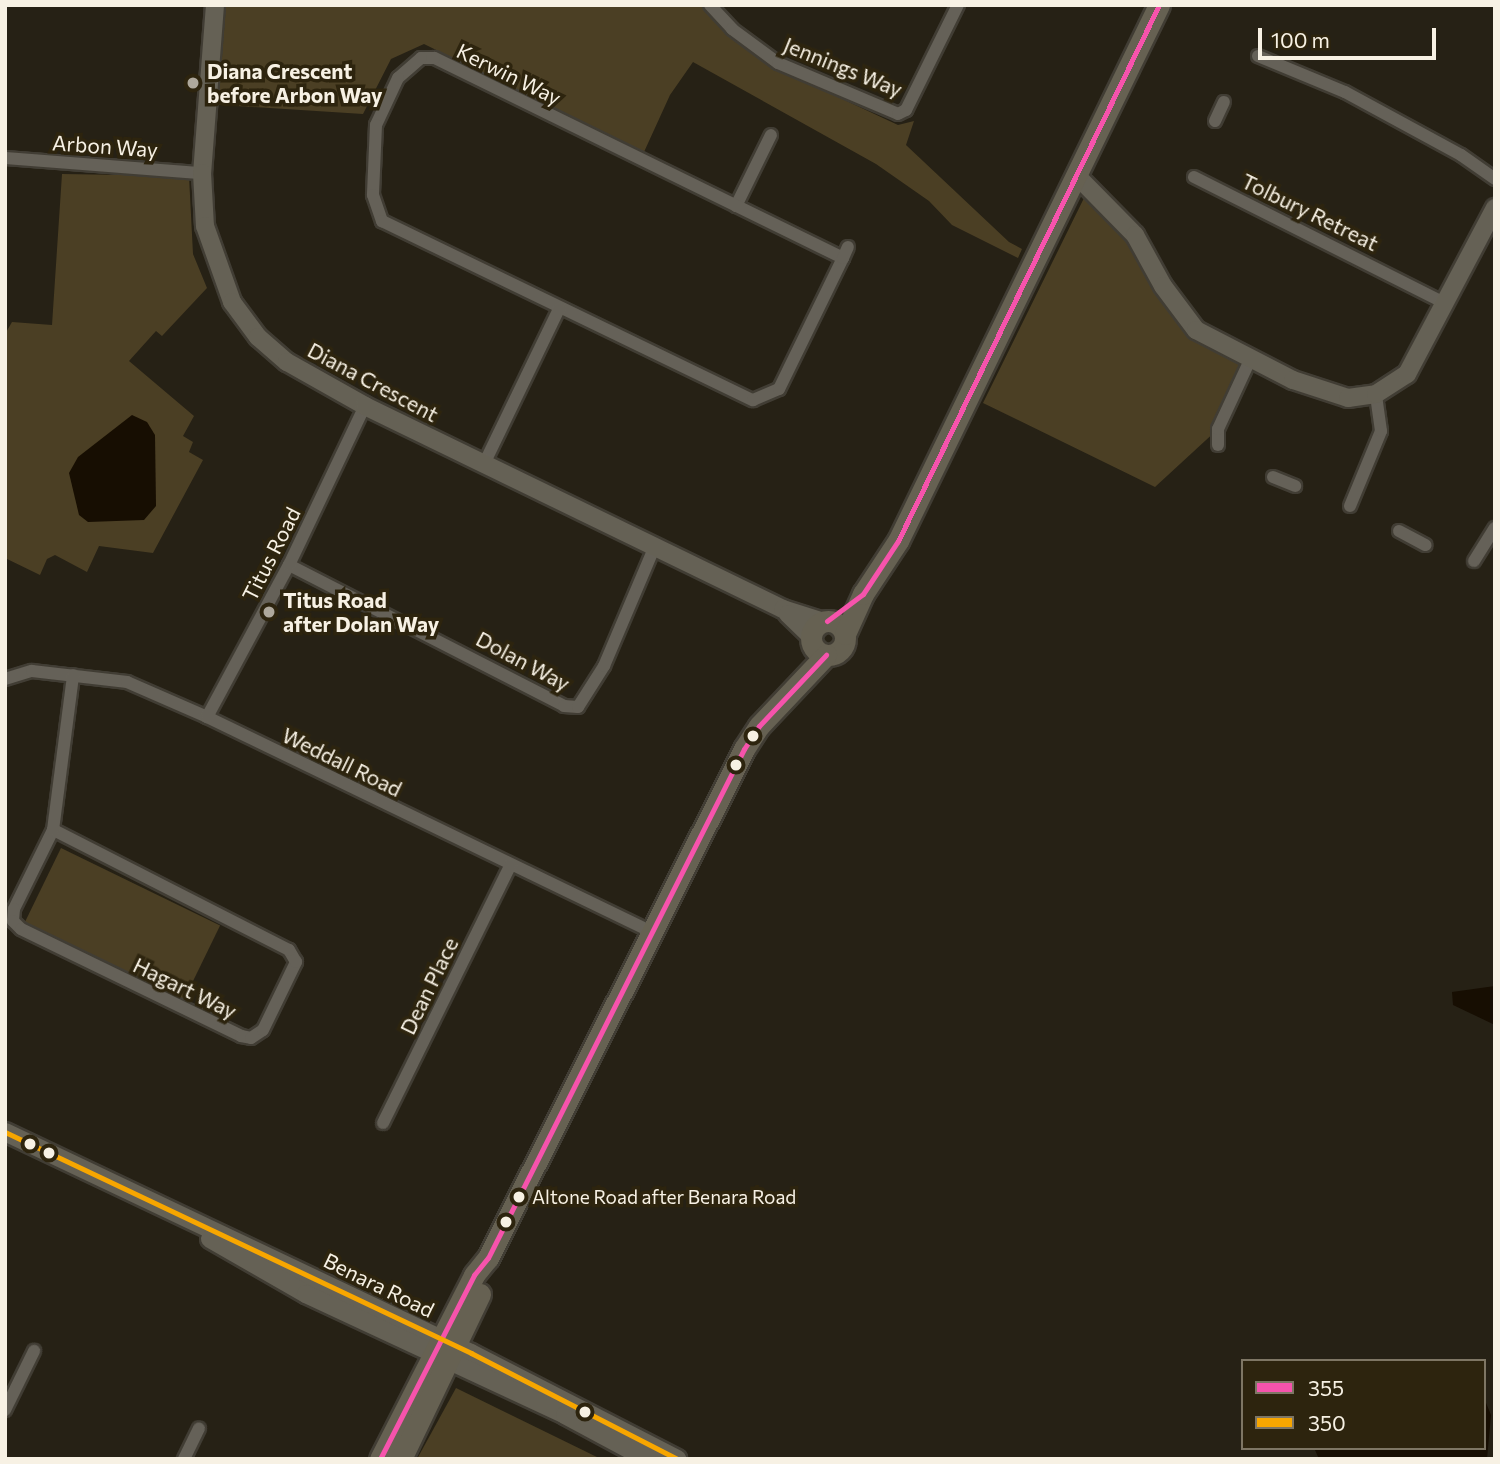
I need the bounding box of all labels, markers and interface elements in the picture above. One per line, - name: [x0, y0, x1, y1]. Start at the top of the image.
- scale bar: [1262, 14, 1440, 58]
- text: 100 m: [1271, 27, 1330, 52]
- street label: Jennings Way: [780, 32, 906, 102]
- street label: Kerwin Way: [453, 38, 565, 110]
- place label: Diana Crescent before Arbon Way: [207, 58, 383, 108]
- marker: Diana Crescent before Arbon Way: [185, 75, 201, 91]
- street label: Arbon Way: [51, 130, 159, 162]
- street label: Tolbury Retreat: [1238, 168, 1382, 256]
- street label: Diana Crescent: [303, 337, 443, 427]
- street label: Titus Road: [237, 503, 305, 605]
- place label: Titus Road after Dolan Way: [283, 587, 439, 637]
- marker: Titus Road after Dolan Way: [261, 604, 277, 620]
- street label: Dolan Way: [472, 626, 574, 696]
- street label: Weddall Road: [278, 722, 406, 802]
- unlabelled marker: [746, 729, 760, 743]
- unlabelled marker: [729, 758, 743, 772]
- street label: Dean Place: [395, 933, 463, 1039]
- street label: Hagart Way: [129, 952, 241, 1024]
- unlabelled marker: [23, 1137, 37, 1151]
- unlabelled marker: [42, 1146, 56, 1160]
- place label: Altone Road after Benara Road: [532, 1186, 796, 1208]
- marker: Altone Road after Benara Road: [512, 1190, 526, 1204]
- unlabelled marker: [499, 1215, 513, 1229]
- street label: Benara Road: [320, 1247, 438, 1323]
- legend: [1241, 1359, 1486, 1450]
- text: 355: [1308, 1375, 1344, 1400]
- unlabelled marker: [578, 1405, 592, 1419]
- text: 350: [1308, 1410, 1346, 1435]

